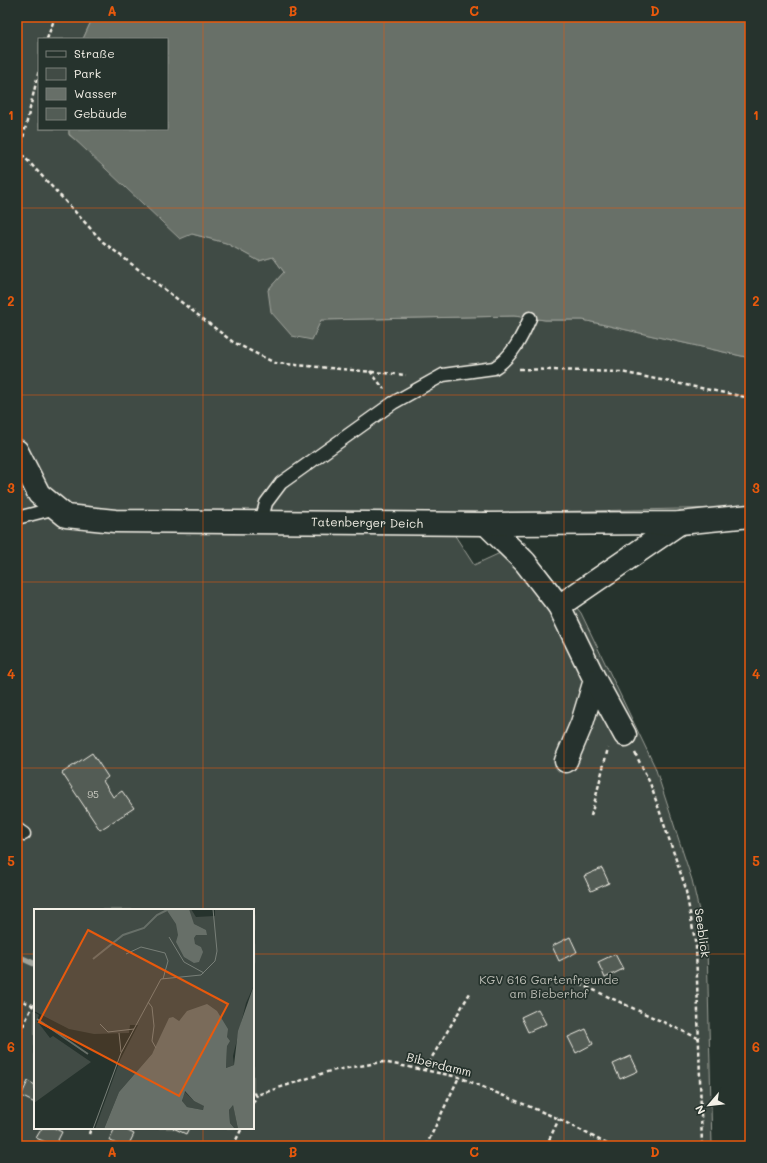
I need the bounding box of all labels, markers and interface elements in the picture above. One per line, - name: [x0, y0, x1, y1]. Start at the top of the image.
- text: A: [107, 2, 117, 19]
- text: B: [289, 2, 298, 19]
- text: C: [469, 2, 479, 19]
- text: D: [650, 2, 660, 19]
- legend: [38, 38, 168, 130]
- text: Straße: [74, 45, 115, 61]
- text: Park: [74, 65, 101, 81]
- text: Wasser: [74, 85, 117, 101]
- text: Gebäude: [74, 105, 127, 121]
- text: 1: [8, 106, 14, 123]
- text: 1: [753, 106, 759, 123]
- text: 2: [7, 292, 15, 309]
- text: 2: [752, 292, 760, 309]
- text: 3: [7, 479, 15, 496]
- text: 3: [752, 479, 760, 496]
- street label: Tatenberger Deich: [311, 513, 423, 531]
- text: 4: [7, 665, 15, 682]
- text: 4: [752, 665, 760, 682]
- house number: 95: [87, 787, 99, 801]
- text: 5: [7, 852, 15, 869]
- text: 5: [752, 852, 760, 869]
- street label: Seeblick: [692, 907, 714, 958]
- inset map: [34, 909, 254, 1129]
- park label: KGV 616 Gartenfreunde am Bieberhof: [479, 971, 619, 1001]
- text: 6: [7, 1038, 15, 1055]
- text: 6: [752, 1038, 760, 1055]
- street label: Biberdamm: [405, 1048, 473, 1080]
- north arrow: [689, 1085, 729, 1125]
- text: N: [691, 1103, 708, 1117]
- text: A: [107, 1143, 117, 1160]
- text: B: [289, 1143, 298, 1160]
- text: C: [469, 1143, 479, 1160]
- text: D: [650, 1143, 660, 1160]

